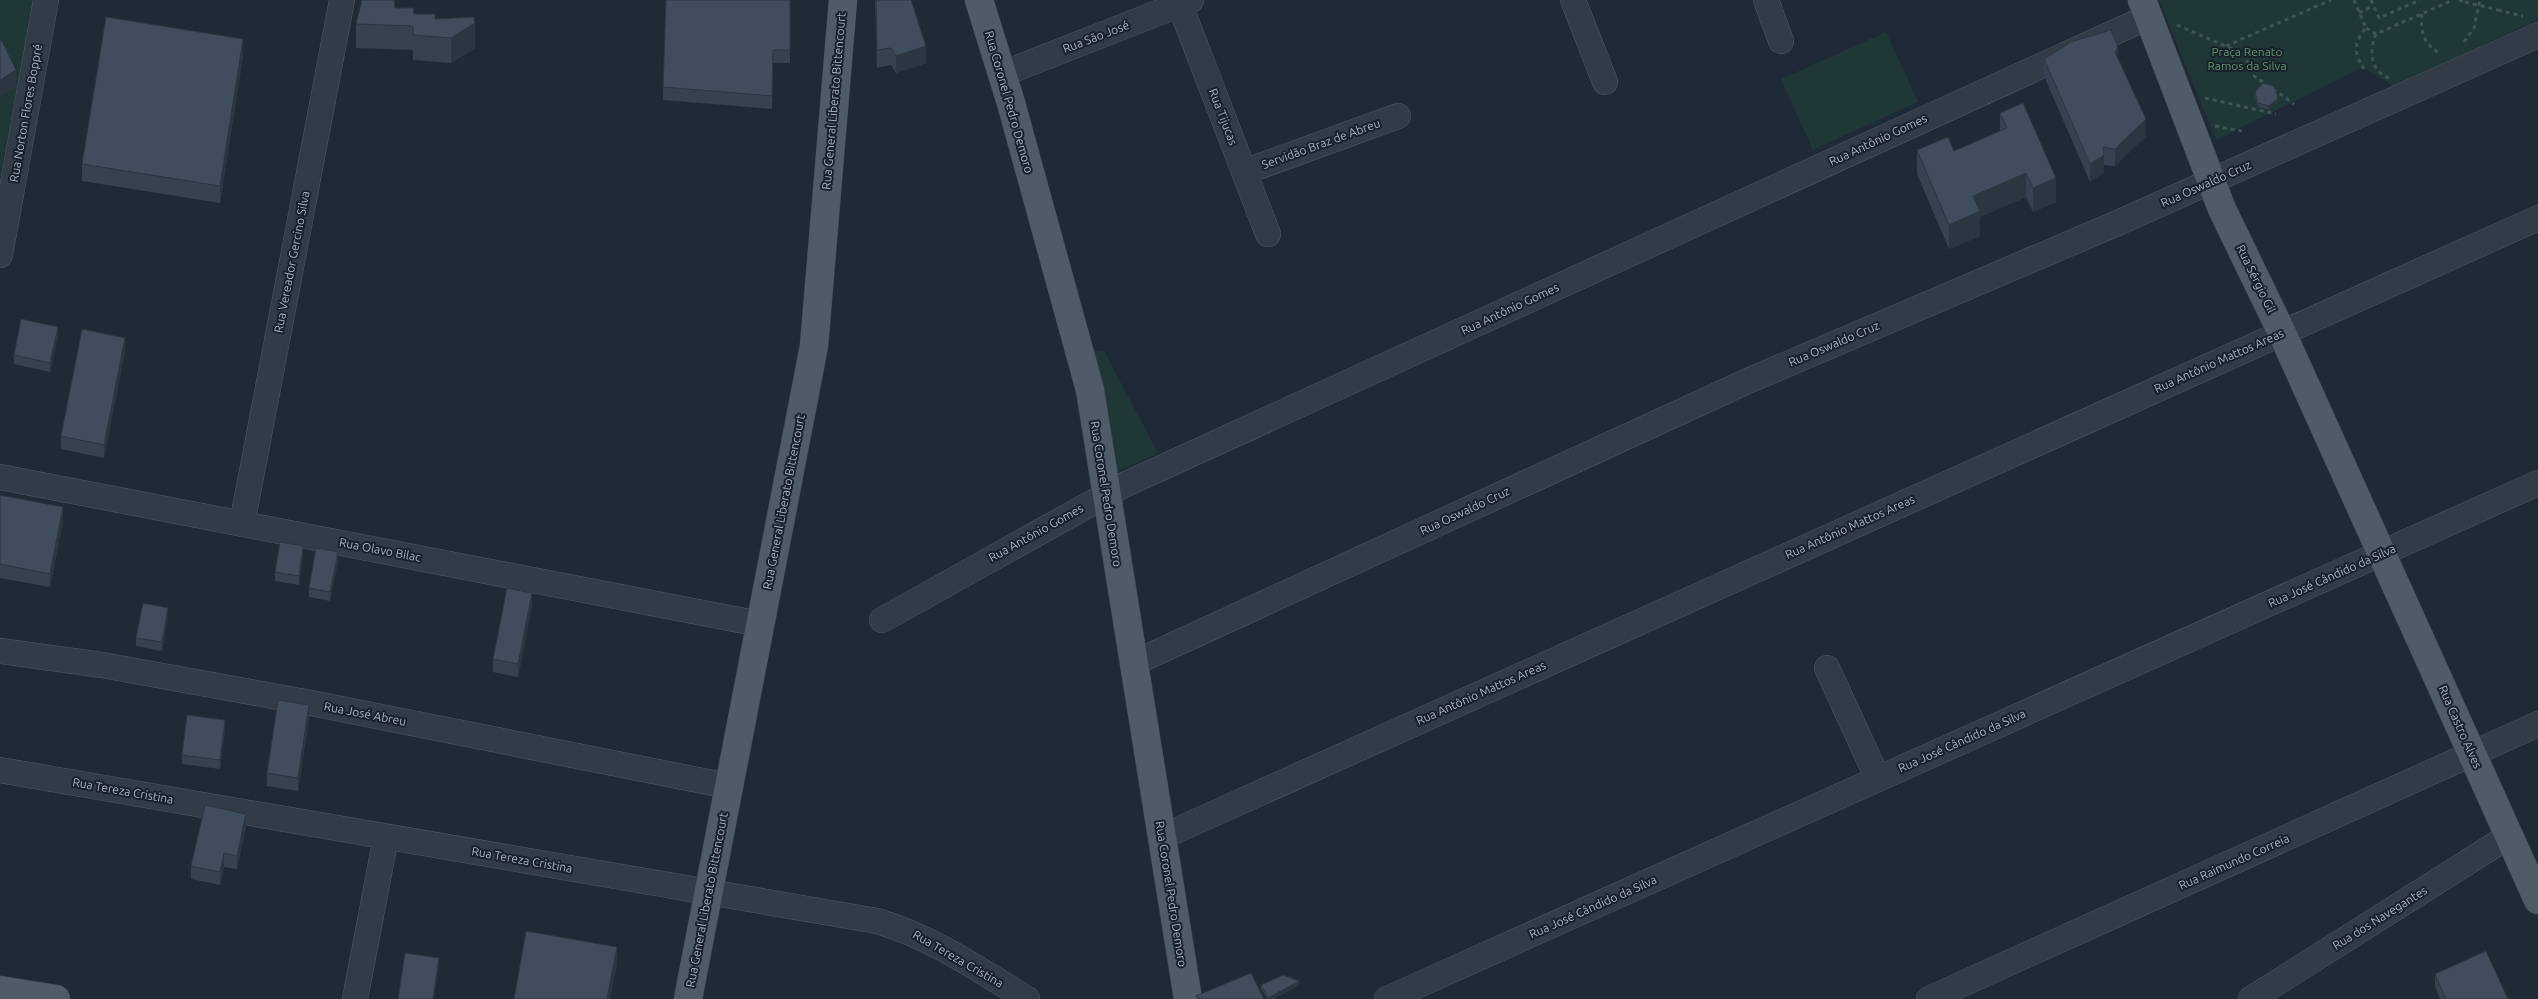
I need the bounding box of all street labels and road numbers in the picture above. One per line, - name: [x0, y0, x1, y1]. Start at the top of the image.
- street label: Rua General Liberato Bittencourt: [819, 12, 848, 190]
- street label: Rua São José: [1061, 18, 1131, 55]
- street label: Rua Coronel Pedro Demoro: [983, 29, 1036, 175]
- street label: Rua Norton Flores Boppré: [7, 43, 44, 183]
- street label: Rua Tijucas: [1207, 87, 1240, 147]
- street label: Rua Antônio Gomes: [1827, 111, 1929, 168]
- street label: Servidão Braz de Abreu: [1260, 116, 1382, 171]
- street label: Rua Oswaldo Cruz: [2159, 158, 2253, 209]
- street label: Rua Vereador Gercino Silva: [271, 190, 312, 334]
- street label: Rua Sérgio Gil: [2234, 243, 2279, 315]
- street label: Rua Antônio Gomes: [1459, 280, 1561, 337]
- street label: Rua Oswaldo Cruz: [1786, 318, 1882, 369]
- street label: Rua Antônio Mattos Areas: [2152, 326, 2286, 395]
- street label: Rua General Liberato Bittencourt: [760, 413, 807, 590]
- street label: Rua Coronel Pedro Demoro: [1089, 420, 1124, 568]
- street label: Rua Oswaldo Cruz: [1418, 484, 1512, 537]
- street label: Rua Antônio Mattos Areas: [1783, 492, 1917, 561]
- street label: Rua Antônio Gomes: [986, 501, 1085, 564]
- street label: Rua Olavo Bilac: [338, 535, 422, 564]
- street label: Rua José Cândido da Silva: [2266, 542, 2398, 610]
- street label: Rua Antônio Mattos Areas: [1414, 658, 1548, 727]
- street label: Rua Castro Alves: [2436, 683, 2485, 770]
- street label: Rua José Abreu: [323, 699, 407, 728]
- street label: Rua José Cândido da Silva: [1896, 707, 2028, 775]
- street label: Rua Tereza Cristina: [72, 775, 175, 806]
- street label: Rua General Liberato Bittencourt: [683, 811, 730, 988]
- street label: Rua Coronel Pedro Demoro: [1154, 820, 1189, 968]
- street label: Rua Raimundo Correia: [2176, 831, 2291, 892]
- street label: Rua Tereza Cristina: [471, 844, 574, 875]
- street label: Rua José Cândido da Silva: [1527, 873, 1659, 941]
- street label: Rua dos Navegantes: [2330, 883, 2429, 952]
- street label: Rua Tereza Cristina: [911, 927, 1006, 990]

